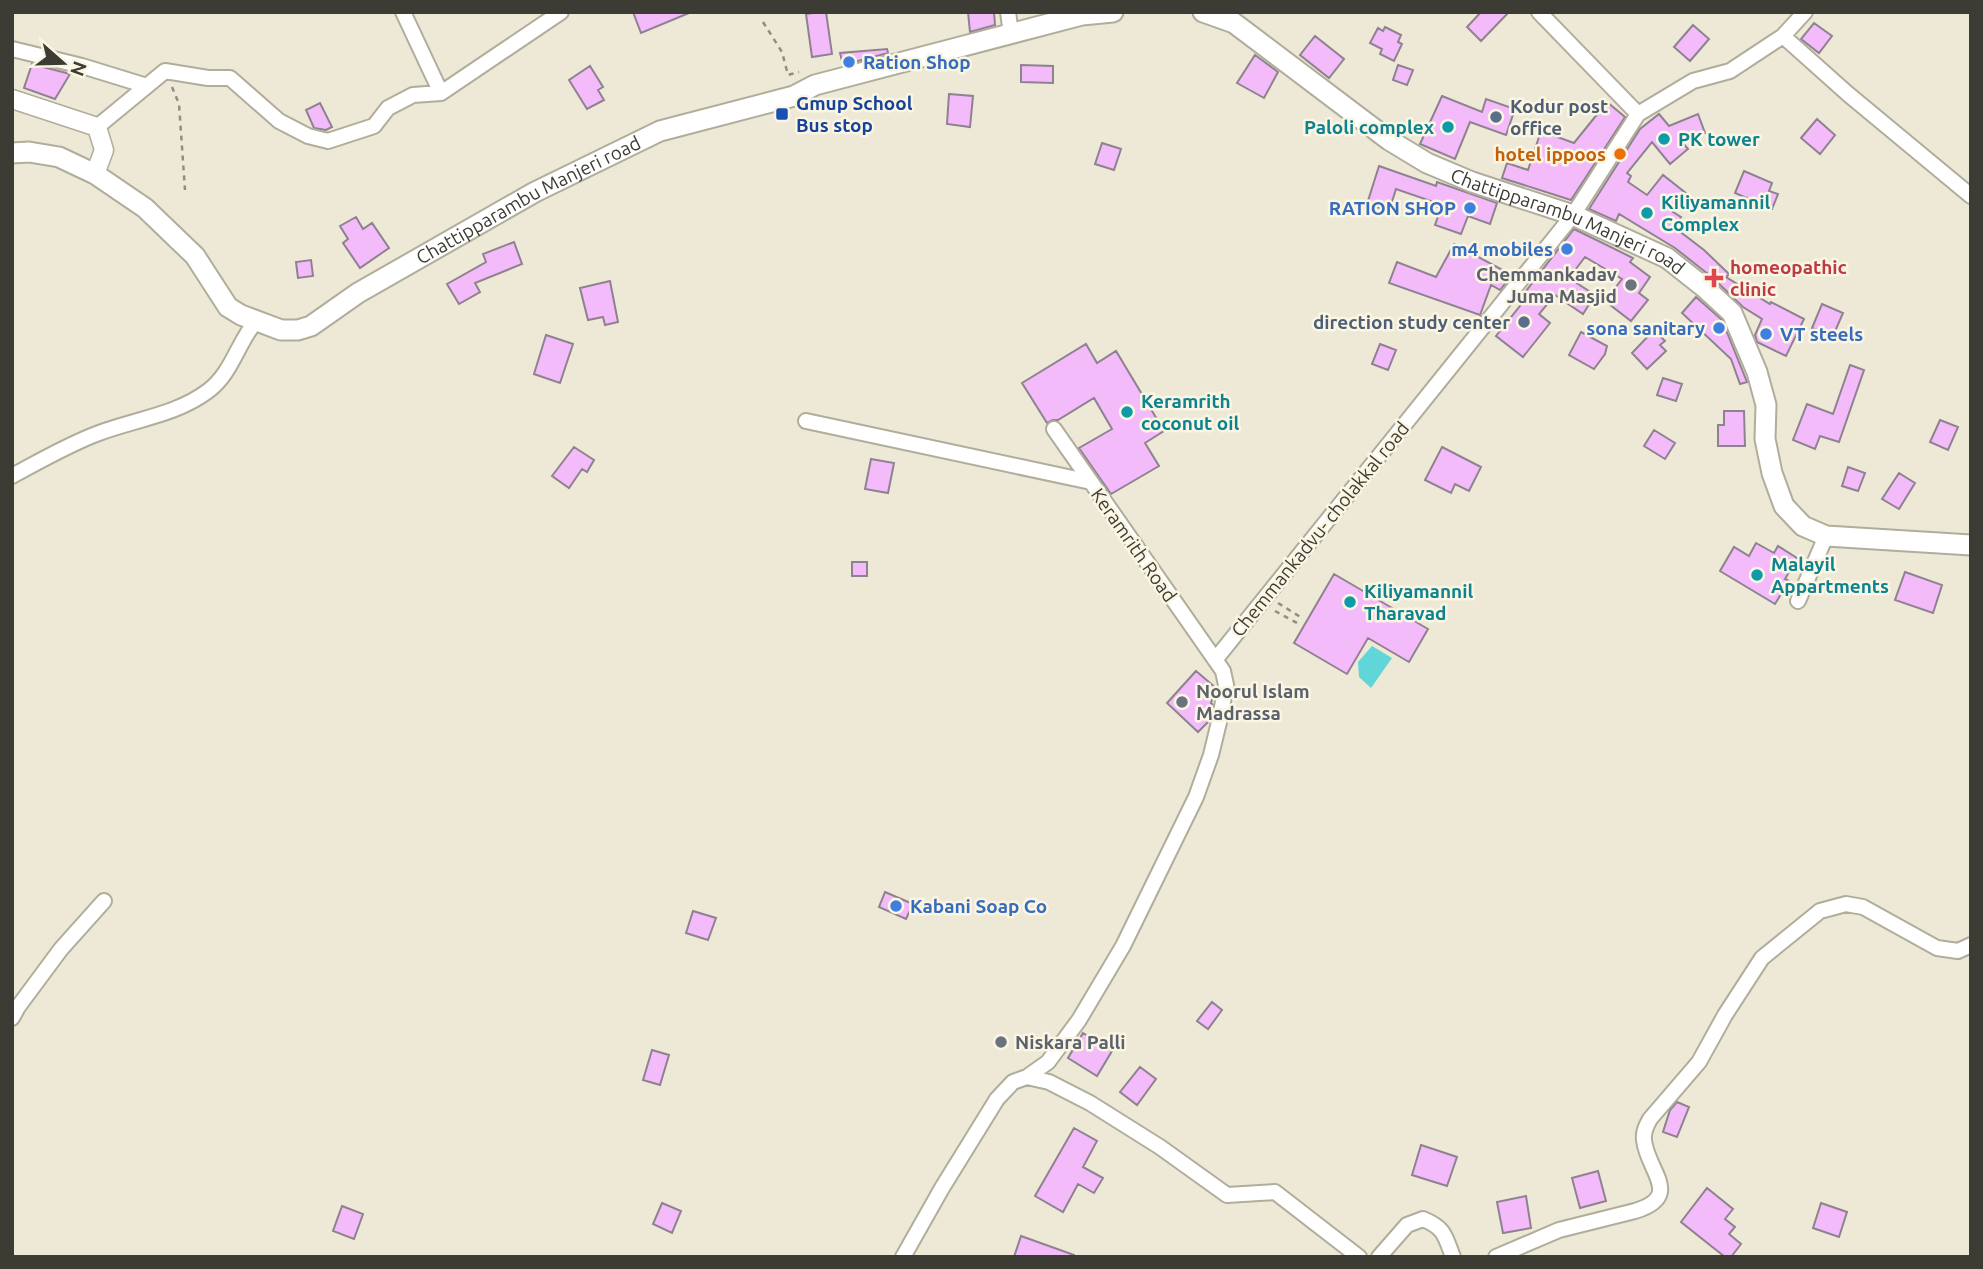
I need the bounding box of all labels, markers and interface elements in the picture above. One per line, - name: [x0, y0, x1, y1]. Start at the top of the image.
- north arrow: [28, 28, 98, 98]
- place label: Ration Shop: [863, 51, 971, 73]
- marker: Ration Shop: [841, 54, 857, 70]
- text: N: [66, 58, 92, 79]
- place label: Gmup School Bus stop: [796, 92, 913, 136]
- place label: Kodur post office: [1510, 95, 1608, 139]
- marker: Gmup School Bus stop: [774, 106, 790, 122]
- marker: Kodur post office: [1488, 109, 1504, 125]
- place label: Paloli complex: [1304, 116, 1435, 138]
- marker: Paloli complex: [1440, 119, 1456, 135]
- place label: PK tower: [1678, 128, 1760, 150]
- street label: Chattipparambu Manjeri road: [412, 131, 644, 269]
- marker: PK tower: [1656, 131, 1672, 147]
- place label: hotel ippoos: [1494, 143, 1606, 165]
- marker: hotel ippoos: [1612, 146, 1628, 162]
- street label: Chattipparambu Manjeri road: [1447, 163, 1689, 279]
- place label: Kiliyamannil Complex: [1661, 191, 1770, 235]
- place label: RATION SHOP: [1329, 197, 1456, 219]
- marker: RATION SHOP: [1462, 200, 1478, 216]
- marker: Kiliyamannil Complex: [1639, 205, 1655, 221]
- place label: m4 mobiles: [1451, 238, 1553, 260]
- marker: m4 mobiles: [1559, 241, 1575, 257]
- place label: homeopathic clinic: [1730, 256, 1847, 300]
- place label: Chemmankadav Juma Masjid: [1476, 263, 1617, 307]
- marker: homeopathic clinic: [1704, 268, 1724, 288]
- marker: Chemmankadav Juma Masjid: [1623, 277, 1639, 293]
- place label: direction study center: [1313, 311, 1510, 333]
- marker: direction study center: [1516, 314, 1532, 330]
- place label: sona sanitary: [1586, 317, 1705, 339]
- marker: sona sanitary: [1711, 320, 1727, 336]
- place label: VT steels: [1780, 323, 1863, 345]
- marker: VT steels: [1758, 326, 1774, 342]
- place label: Keramrith coconut oil: [1141, 390, 1239, 434]
- marker: Keramrith coconut oil: [1119, 404, 1135, 420]
- street label: Chemmankadvu- cholakkal road: [1227, 417, 1413, 641]
- street label: Keramrith Road: [1087, 484, 1181, 606]
- place label: Malayil Appartments: [1771, 553, 1889, 597]
- marker: Malayil Appartments: [1749, 567, 1765, 583]
- place label: Kiliyamannil Tharavad: [1364, 580, 1473, 624]
- marker: Kiliyamannil Tharavad: [1342, 594, 1358, 610]
- place label: Noorul Islam Madrassa: [1196, 680, 1310, 724]
- marker: Noorul Islam Madrassa: [1174, 694, 1190, 710]
- place label: Kabani Soap Co: [910, 895, 1047, 917]
- marker: Kabani Soap Co: [888, 898, 904, 914]
- place label: Niskara Palli: [1015, 1031, 1126, 1053]
- marker: Niskara Palli: [993, 1034, 1009, 1050]

